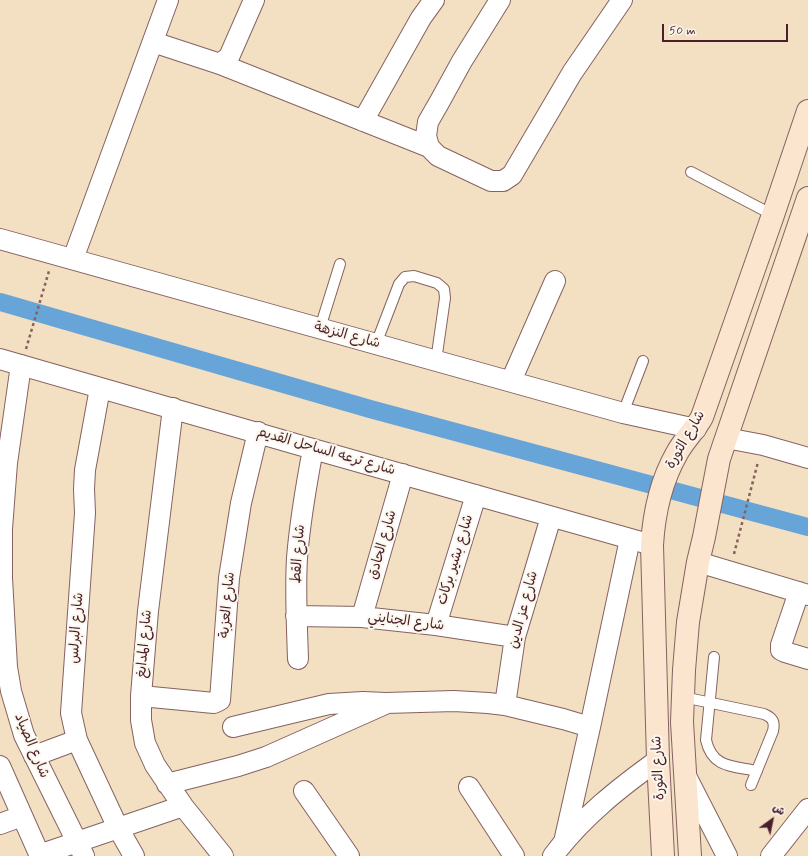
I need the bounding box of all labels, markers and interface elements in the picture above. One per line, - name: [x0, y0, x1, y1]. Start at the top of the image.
- scale bar: [664, 16, 790, 42]
- text: 50 m: [669, 23, 696, 39]
- street label: شارع النزهة: [312, 319, 382, 353]
- street label: شارع الثورة: [663, 408, 709, 472]
- street label: شارع ترعه الساحل القديم: [255, 424, 397, 480]
- street label: شارع الحادق: [365, 508, 401, 582]
- street label: شارع بشير بركات: [434, 513, 478, 607]
- street label: شارع القط: [289, 524, 309, 584]
- street label: شارع عز الدين: [506, 569, 542, 651]
- street label: شارع العزبة: [217, 571, 239, 639]
- street label: شارع البرلس: [66, 592, 88, 664]
- street label: شارع المدابغ: [134, 609, 156, 679]
- street label: شارع الجنايني: [367, 609, 445, 635]
- street label: شارع الصياد: [10, 711, 52, 781]
- street label: شارع الثورة: [649, 735, 669, 801]
- north arrow: [752, 800, 792, 840]
- text: ش: [770, 801, 787, 819]

